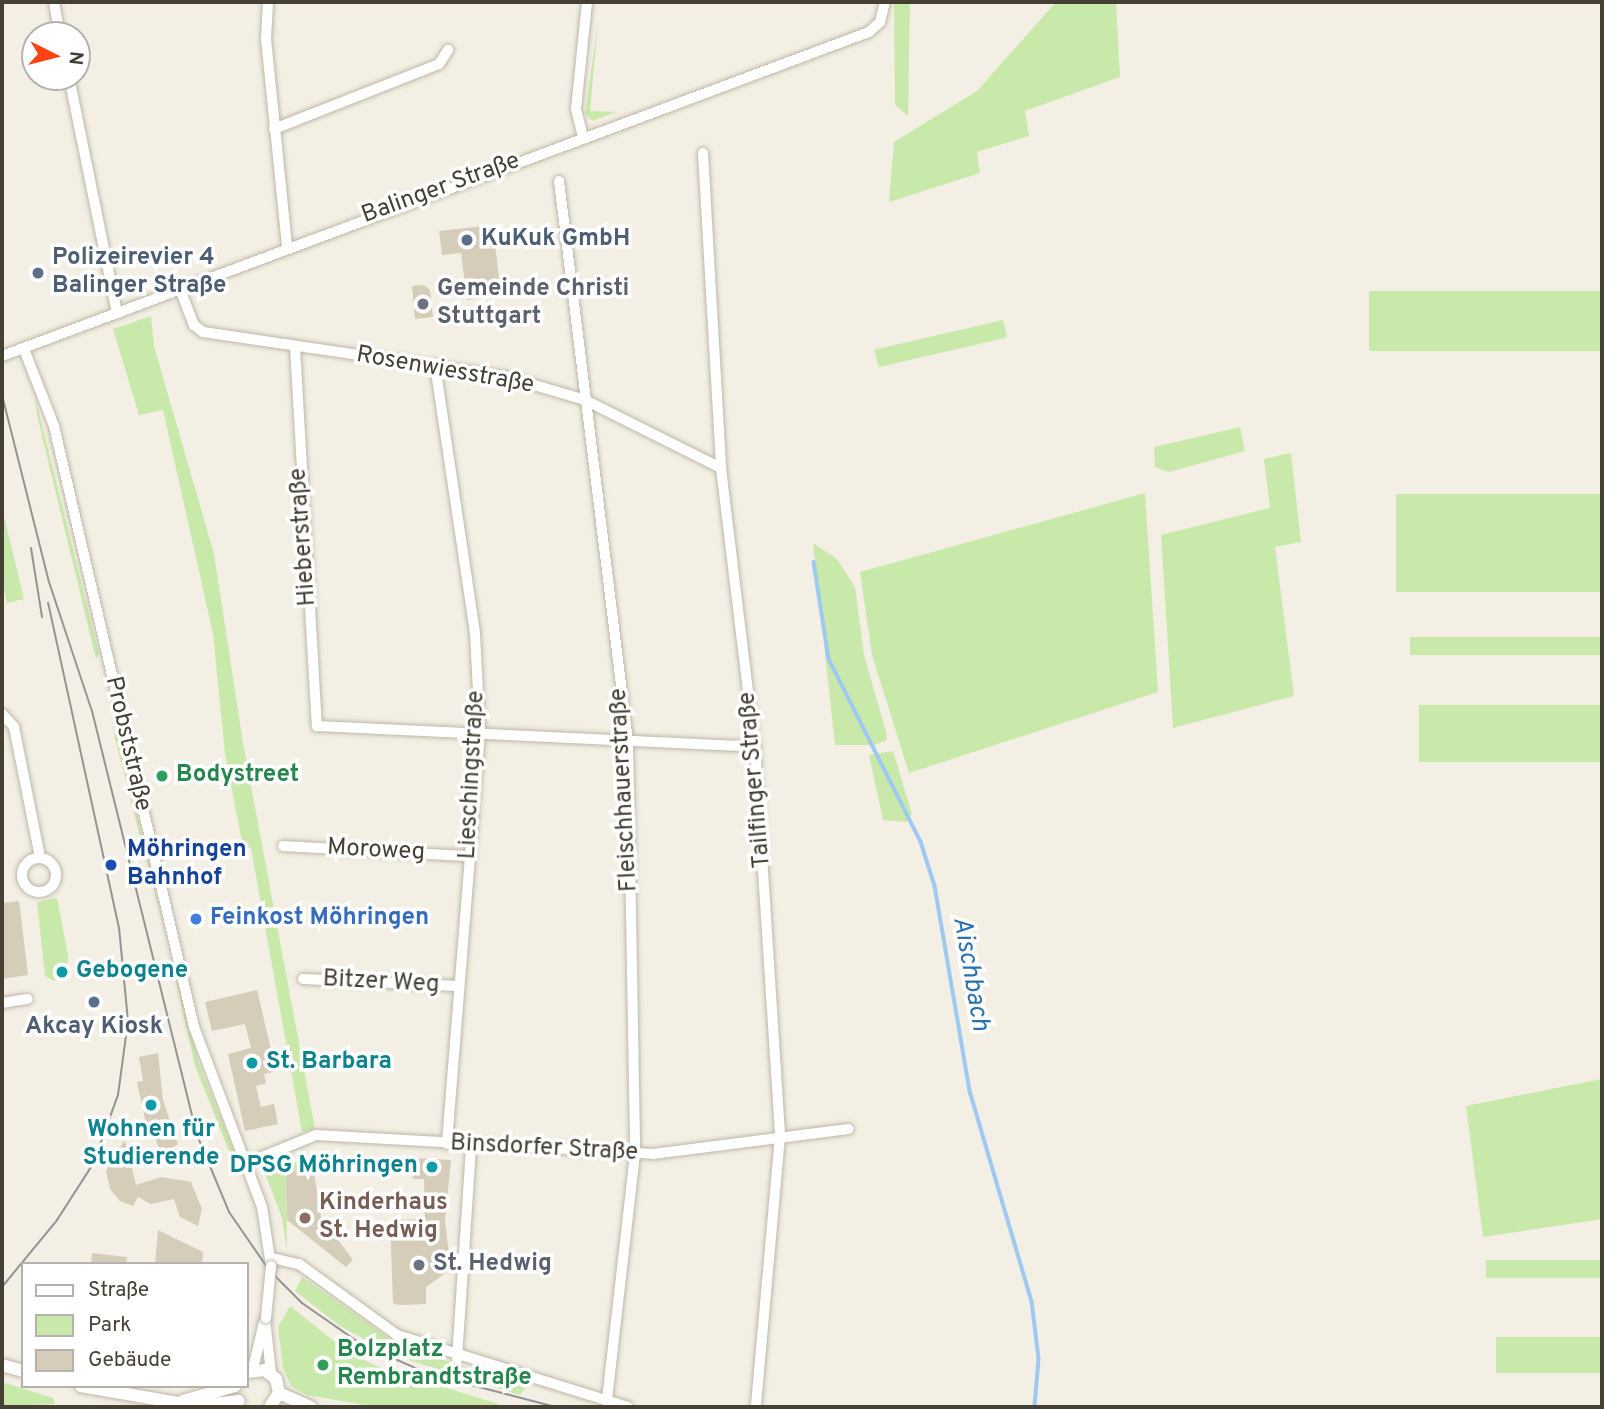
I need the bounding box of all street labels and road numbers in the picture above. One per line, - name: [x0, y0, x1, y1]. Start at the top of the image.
- street label: Balinger Straße: [358, 147, 524, 231]
- street label: Rosenwiesstraße: [354, 341, 536, 401]
- street label: Hieberstraße: [285, 467, 323, 607]
- street label: Probststraße: [98, 674, 156, 814]
- street label: Fleischhauerstraße: [605, 687, 645, 893]
- street label: Lieschingstraße: [454, 690, 492, 860]
- street label: Tailfinger Straße: [734, 691, 778, 869]
- street label: Moroweg: [326, 834, 426, 868]
- street label: Bitzer Weg: [322, 966, 440, 1000]
- street label: Binsdorfer Straße: [449, 1130, 639, 1168]

